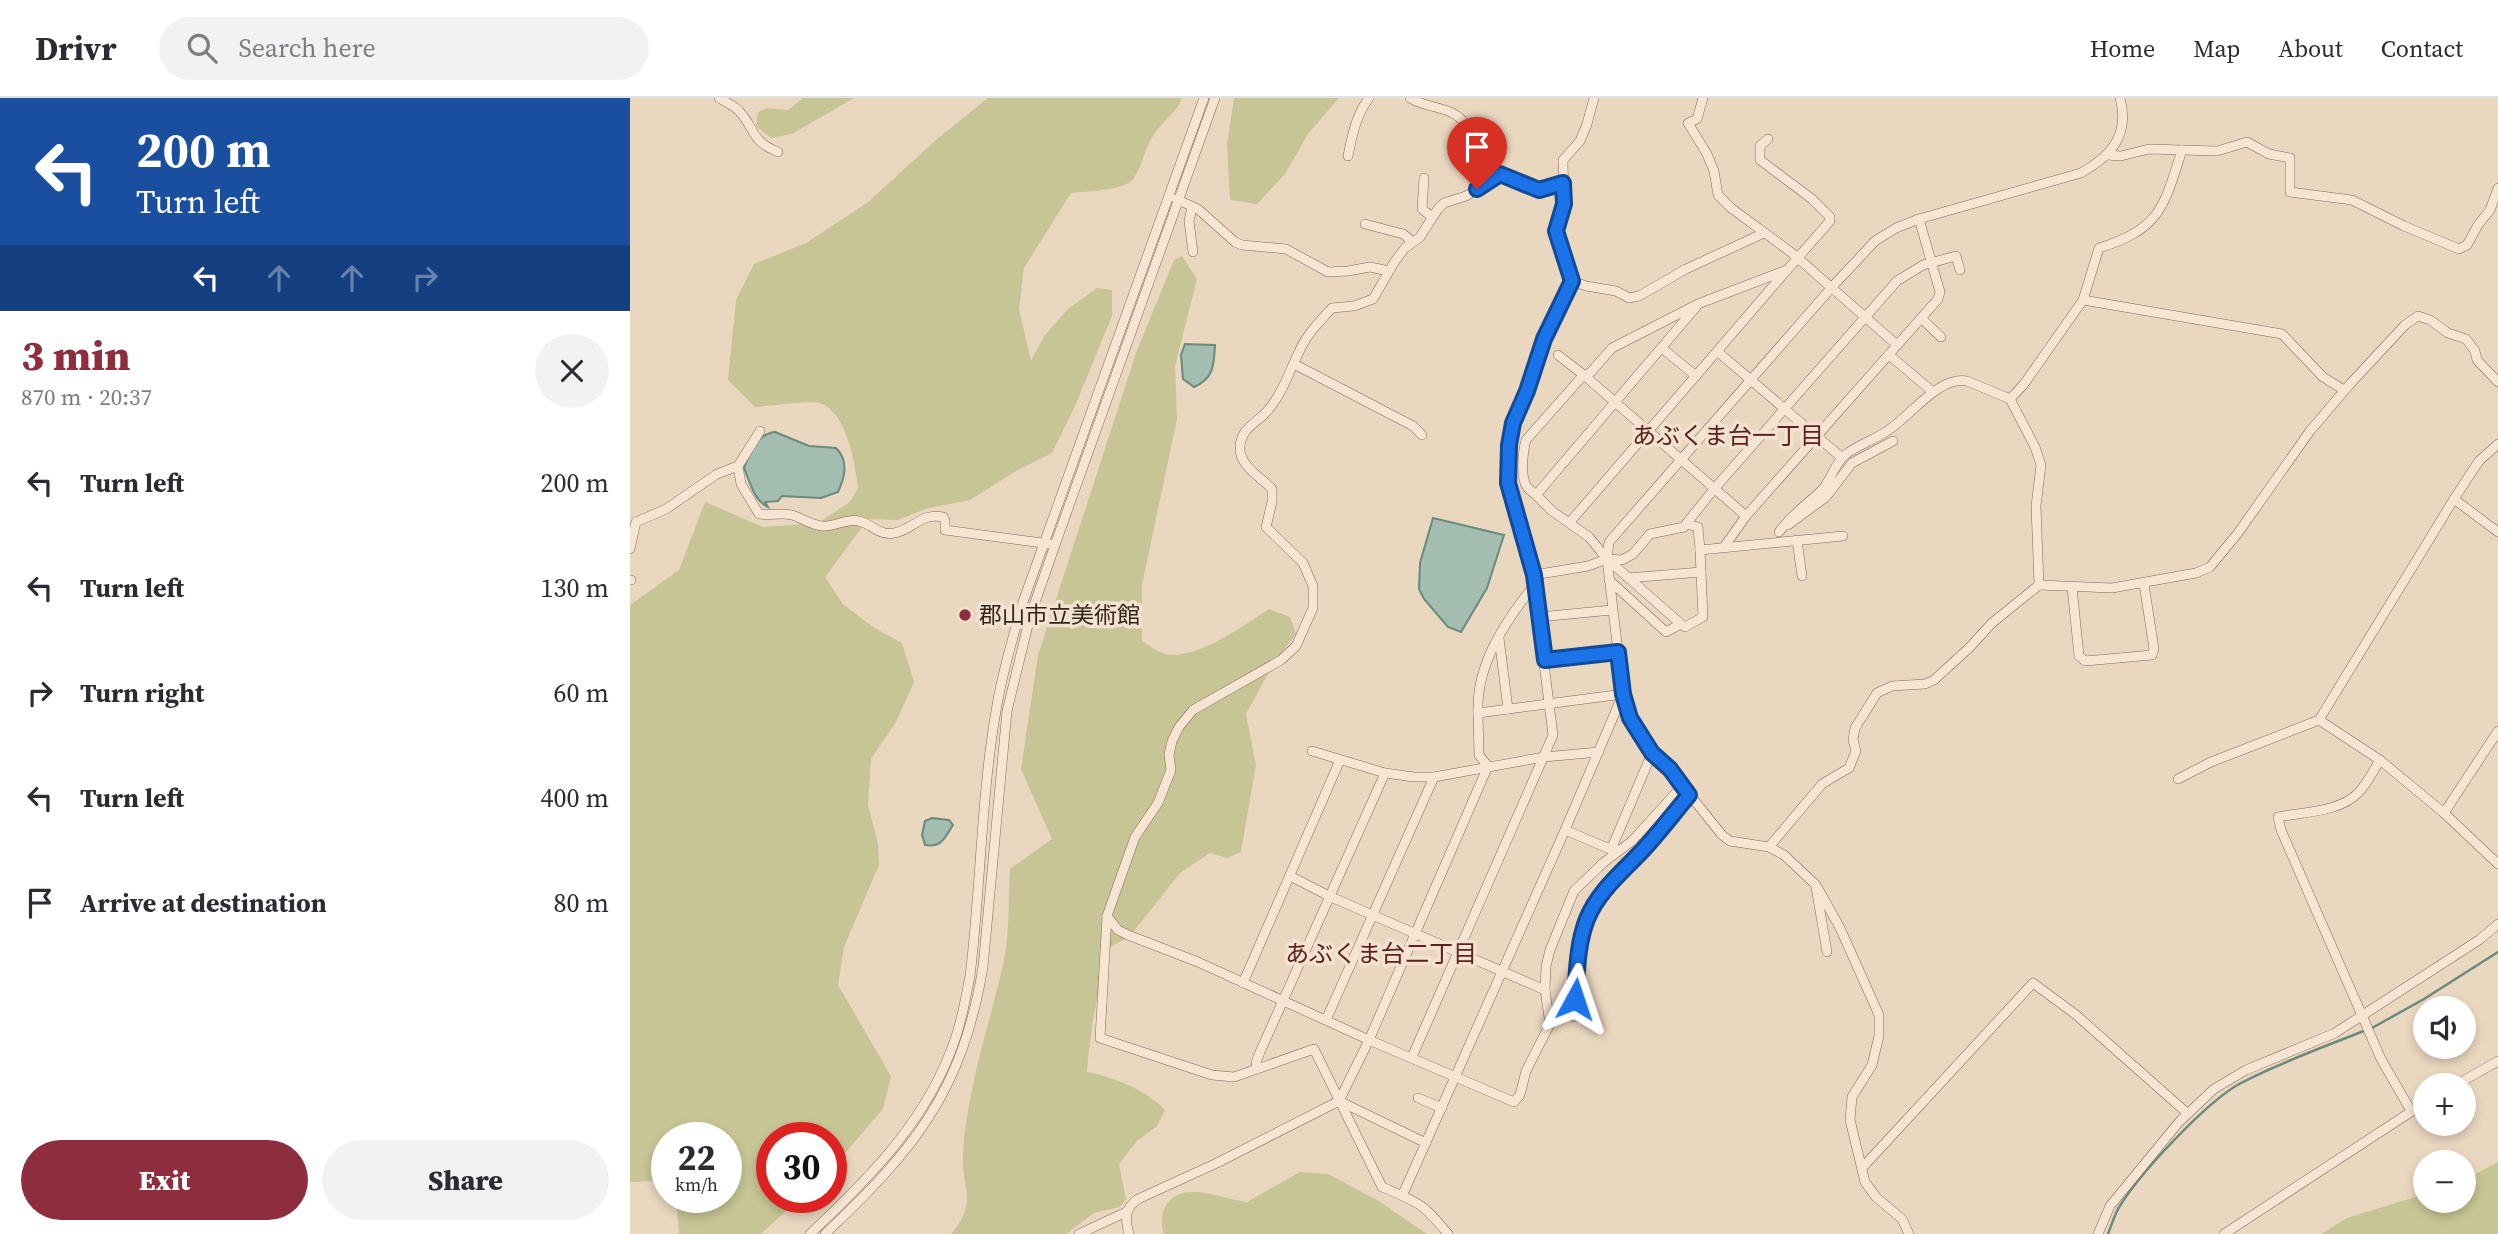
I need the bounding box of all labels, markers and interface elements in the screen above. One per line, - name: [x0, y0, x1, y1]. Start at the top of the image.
- search box: [159, 17, 649, 80]
- text: Drivr: [35, 26, 117, 71]
- icon: search: [183, 29, 221, 67]
- text: Search here: [239, 30, 376, 66]
- text: Home: [2090, 32, 2155, 65]
- text: Map: [2193, 32, 2240, 65]
- text: About: [2278, 32, 2343, 65]
- text: Contact: [2381, 32, 2463, 65]
- text: 200 m: [136, 116, 271, 183]
- pin: [1447, 117, 1507, 189]
- icon: left: [21, 126, 112, 217]
- icon: arrive: [1458, 128, 1496, 166]
- text: Turn left: [136, 180, 260, 224]
- icon: left: [187, 259, 225, 297]
- icon: ahead: [260, 259, 298, 297]
- icon: ahead: [333, 259, 371, 297]
- icon: right: [406, 259, 444, 297]
- text: 3 min: [21, 326, 131, 384]
- button: close: [535, 334, 609, 408]
- text: 870 m · 20:37: [21, 381, 152, 413]
- district label: あぶくま台一丁目: [1632, 419, 1824, 452]
- icon: left: [21, 464, 59, 502]
- text: Turn left: [80, 465, 184, 501]
- text: 200 m: [541, 465, 609, 501]
- icon: left: [21, 569, 59, 607]
- text: Turn left: [80, 570, 184, 606]
- text: 130 m: [541, 570, 609, 606]
- place label: 郡山市立美術館: [979, 599, 1140, 631]
- marker: 郡山市立美術館: [957, 607, 973, 623]
- icon: right: [21, 674, 59, 712]
- text: Turn right: [80, 675, 204, 711]
- text: 60 m: [554, 675, 609, 711]
- icon: left: [21, 779, 59, 817]
- text: Turn left: [80, 780, 184, 816]
- text: 400 m: [541, 780, 609, 816]
- icon: arrive: [21, 884, 59, 922]
- text: Arrive at destination: [80, 885, 327, 921]
- text: 80 m: [554, 885, 609, 921]
- district label: あぶくま台二丁目: [1285, 937, 1477, 970]
- position arrow: [1538, 962, 1612, 1036]
- map controls: [2413, 996, 2476, 1213]
- button: sound: [2413, 996, 2476, 1059]
- button: +: [2413, 1073, 2476, 1136]
- speed limit sign: 30: [756, 1122, 847, 1213]
- text: 22: [678, 1134, 715, 1182]
- button: Exit: [21, 1140, 308, 1220]
- button: Share: [322, 1140, 609, 1220]
- button: −: [2413, 1150, 2476, 1213]
- text: km/h: [675, 1172, 718, 1197]

